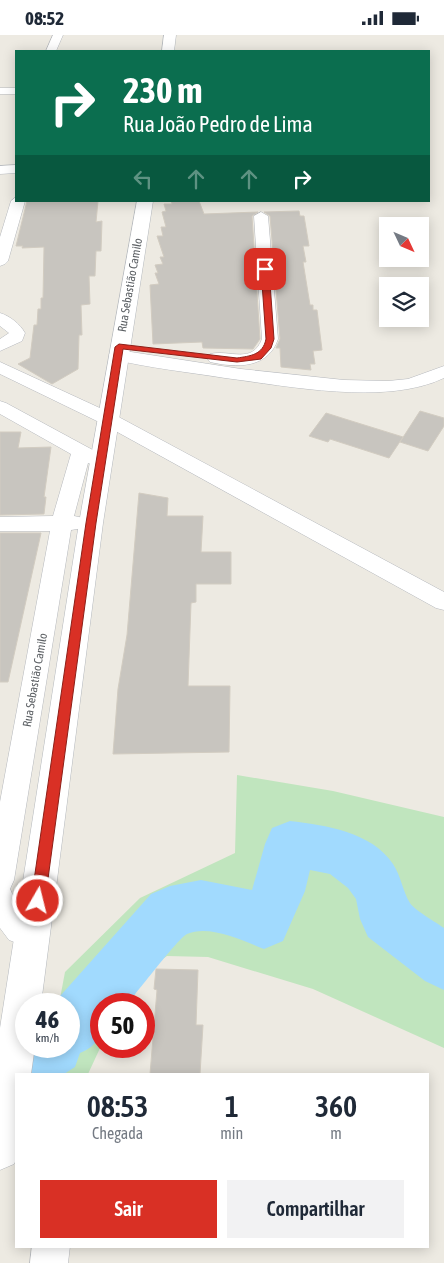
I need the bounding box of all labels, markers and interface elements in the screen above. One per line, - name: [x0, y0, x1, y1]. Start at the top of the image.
- text: 08:52: [25, 7, 64, 29]
- icon: right: [40, 70, 105, 135]
- text: 230 m: [123, 70, 202, 110]
- text: Rua João Pedro de Lima: [123, 111, 313, 137]
- icon: left: [129, 165, 157, 193]
- icon: ahead: [182, 165, 210, 193]
- icon: ahead: [235, 165, 263, 193]
- icon: right: [288, 165, 316, 193]
- north arrow: [379, 217, 429, 267]
- map controls: [379, 217, 429, 327]
- street label: Rua Sebastião Camilo: [115, 237, 145, 333]
- pin: [244, 248, 286, 290]
- icon: arrive: [251, 255, 279, 283]
- button: layers: [379, 277, 429, 327]
- street label: Rua Sebastião Camilo: [20, 632, 50, 728]
- position arrow: [11, 874, 63, 926]
- speed limit sign: 50: [90, 993, 155, 1058]
- text: 46: [36, 1005, 59, 1033]
- text: km/h: [36, 1031, 59, 1045]
- text: 08:53: [87, 1089, 148, 1123]
- text: 1: [225, 1089, 239, 1123]
- text: 360: [315, 1089, 357, 1123]
- text: Chegada: [92, 1124, 143, 1142]
- text: min: [220, 1124, 243, 1142]
- text: m: [330, 1124, 342, 1142]
- button: Sair: [40, 1180, 217, 1238]
- button: Compartilhar: [227, 1180, 404, 1238]

